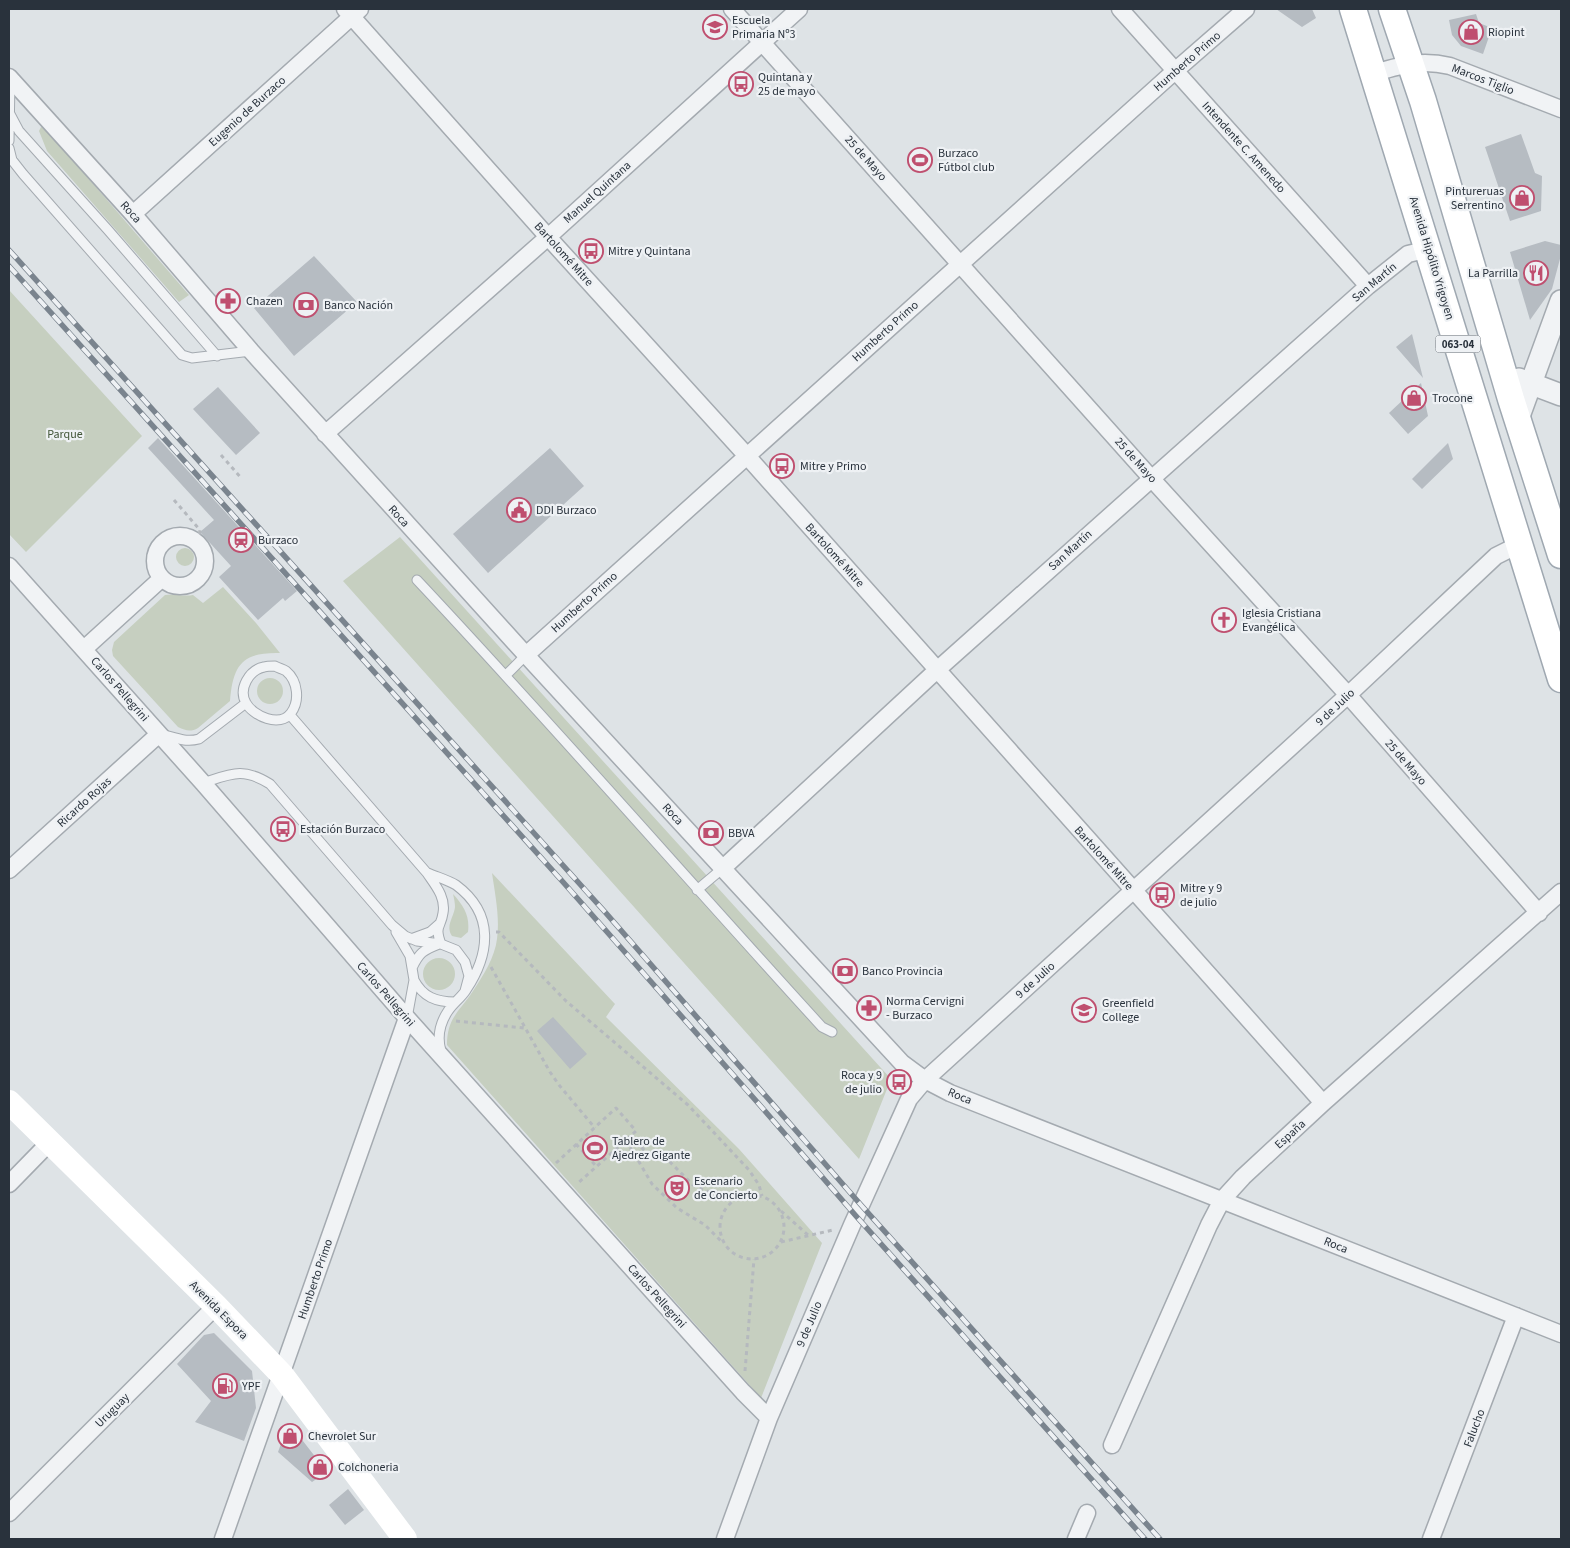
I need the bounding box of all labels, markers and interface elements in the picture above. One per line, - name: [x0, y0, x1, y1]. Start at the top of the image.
- place label: Escuela Primaria Nº3: [732, 12, 796, 43]
- school or university icon: Escuela Primaria Nº3: [702, 14, 728, 40]
- shop icon: Riopint: [1458, 19, 1484, 45]
- place label: Riopint: [1488, 24, 1525, 41]
- street label: Humberto Primo: [1150, 27, 1225, 95]
- street label: Marcos Tiglio: [1449, 60, 1517, 99]
- place label: Quintana y 25 de mayo: [758, 69, 815, 100]
- bus stop icon: Quintana y 25 de mayo: [728, 71, 754, 97]
- street label: Eugenio de Burzaco: [205, 72, 290, 151]
- street label: Intendente C. Amenedo: [1198, 98, 1289, 197]
- street label: 25 de Mayo: [841, 132, 891, 185]
- place label: Burzaco Fútbol club: [938, 145, 995, 176]
- sports icon: Burzaco Fútbol club: [907, 147, 933, 173]
- street label: Manuel Quintana: [560, 157, 635, 227]
- place label: Pintureruas Serrentino: [1445, 183, 1504, 214]
- shop icon: Pintureruas Serrentino: [1509, 185, 1535, 211]
- street label: Avenida Hipólito Yrigoyen: [1405, 194, 1458, 322]
- street label: Roca: [116, 197, 145, 227]
- street label: Bartolomé Mitre: [530, 218, 597, 290]
- bus stop icon: Mitre y Quintana: [578, 238, 604, 264]
- place label: Mitre y Quintana: [608, 243, 691, 260]
- street label: San Martín: [1348, 259, 1400, 306]
- restaurant icon: La Parrilla: [1523, 260, 1549, 286]
- place label: La Parrilla: [1468, 265, 1518, 282]
- pharmacy icon: Chazen: [215, 288, 241, 314]
- bank icon: Banco Nación: [293, 292, 319, 318]
- place label: Chazen: [246, 293, 283, 310]
- place label: Banco Nación: [324, 297, 393, 314]
- street label: Humberto Primo: [848, 297, 922, 366]
- road number: 063-04: [1436, 336, 1480, 352]
- shop icon: Trocone: [1401, 385, 1427, 411]
- place label: Trocone: [1432, 390, 1473, 407]
- park label: Parque: [47, 426, 83, 443]
- street label: 25 de Mayo: [1111, 434, 1161, 487]
- bus stop icon: Mitre y Primo: [769, 453, 795, 479]
- place label: Mitre y Primo: [800, 458, 867, 475]
- public building icon: DDI Burzaco: [506, 497, 532, 523]
- street label: Roca: [384, 501, 413, 531]
- place label: DDI Burzaco: [536, 502, 597, 519]
- street label: Bartolomé Mitre: [801, 519, 868, 591]
- street label: San Martín: [1045, 526, 1096, 575]
- station icon: Burzaco: [228, 527, 254, 553]
- place label: Burzaco: [258, 532, 298, 549]
- street label: Humberto Primo: [547, 568, 621, 637]
- place label: Iglesia Cristiana Evangélica: [1242, 605, 1321, 636]
- church icon: Iglesia Cristiana Evangélica: [1211, 607, 1237, 633]
- street label: Carlos Pellegrini: [87, 653, 153, 726]
- street label: 9 de Julio: [1312, 685, 1359, 730]
- street label: 25 de Mayo: [1381, 736, 1430, 789]
- street label: Ricardo Rojas: [53, 773, 115, 831]
- street label: Roca: [658, 800, 687, 829]
- bus stop icon: Estación Burzaco: [270, 816, 296, 842]
- bank icon: BBVA: [698, 820, 724, 846]
- place label: Estación Burzaco: [300, 821, 385, 838]
- street label: Bartolomé Mitre: [1070, 822, 1137, 894]
- place label: BBVA: [728, 825, 755, 842]
- place label: Mitre y 9 de julio: [1180, 880, 1222, 911]
- bus stop icon: Mitre y 9 de julio: [1149, 882, 1175, 908]
- street label: Carlos Pellegrini: [353, 958, 419, 1031]
- bank icon: Banco Provincia: [832, 958, 858, 984]
- street label: 9 de Julio: [1012, 958, 1059, 1003]
- place label: Banco Provincia: [862, 963, 943, 980]
- place label: Norma Cervigni - Burzaco: [886, 993, 964, 1024]
- pharmacy icon: Norma Cervigni - Burzaco: [856, 995, 882, 1021]
- place label: Greenfield College: [1102, 995, 1154, 1026]
- school or university icon: Greenfield College: [1071, 997, 1097, 1023]
- place label: Roca y 9 de julio: [841, 1067, 882, 1098]
- bus stop icon: Roca y 9 de julio: [886, 1069, 912, 1095]
- street label: Roca: [945, 1084, 974, 1109]
- street label: España: [1271, 1116, 1310, 1153]
- place label: Tablero de Ajedrez Gigante: [612, 1133, 690, 1164]
- sports icon: Tablero de Ajedrez Gigante: [582, 1135, 608, 1161]
- place label: Escenario de Concierto: [694, 1173, 758, 1204]
- theatre icon: Escenario de Concierto: [664, 1175, 690, 1201]
- street label: Roca: [1321, 1233, 1350, 1258]
- street label: Humberto Primo: [294, 1237, 337, 1322]
- street label: Carlos Pellegrini: [623, 1261, 690, 1332]
- street label: Avenida Espora: [185, 1277, 252, 1344]
- street label: 9 de Julio: [792, 1299, 827, 1350]
- fuel station icon: YPF: [212, 1373, 238, 1399]
- place label: YPF: [241, 1378, 261, 1395]
- street label: Uruguay: [91, 1389, 134, 1431]
- street label: Falucho: [1459, 1407, 1490, 1450]
- shop icon: Chevrolet Sur: [277, 1423, 303, 1449]
- place label: Chevrolet Sur: [308, 1428, 377, 1445]
- shop icon: Colchoneria: [307, 1454, 333, 1480]
- place label: Colchoneria: [338, 1459, 399, 1476]

